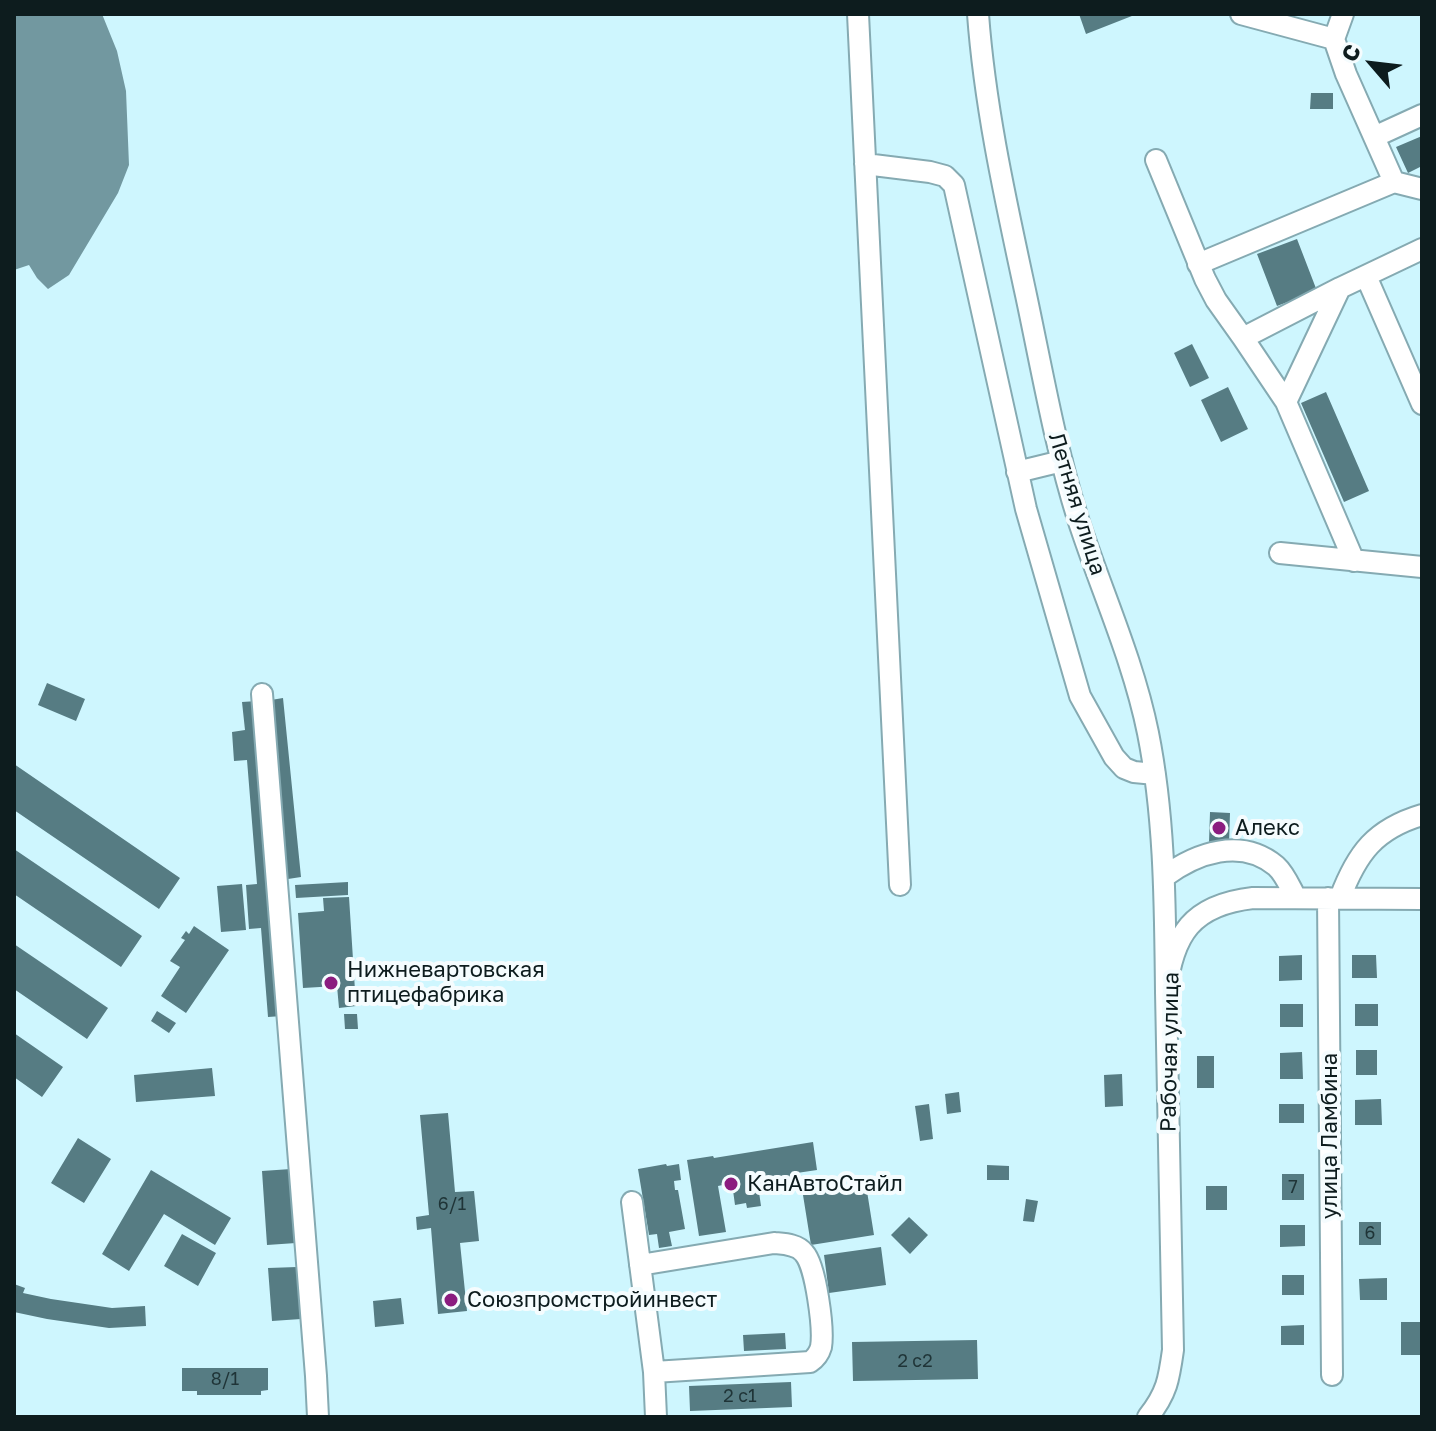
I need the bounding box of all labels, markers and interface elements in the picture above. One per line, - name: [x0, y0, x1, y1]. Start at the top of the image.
- north arrow: [1332, 24, 1412, 104]
- text: С: [1335, 39, 1366, 66]
- street label: Летняя улица: [1043, 430, 1111, 578]
- place label: Алекс: [1235, 815, 1300, 841]
- marker: Алекс: [1210, 819, 1228, 837]
- place label: Нижневартовская птицефабрика: [347, 957, 545, 1008]
- street label: Рабочая улица: [1155, 972, 1185, 1132]
- marker: Нижневартовская птицефабрика: [322, 974, 340, 992]
- street label: улица Ламбина: [1317, 1053, 1343, 1219]
- place label: КанАвтоСтайл: [747, 1171, 903, 1197]
- marker: КанАвтоСтайл: [722, 1175, 740, 1193]
- house number: 7: [1288, 1176, 1298, 1198]
- house number: 6/1: [438, 1193, 466, 1215]
- house number: 6: [1365, 1222, 1375, 1244]
- place label: Союзпромстройинвест: [467, 1287, 717, 1313]
- marker: Союзпромстройинвест: [442, 1291, 460, 1309]
- house number: 2 с2: [897, 1350, 933, 1372]
- house number: 8/1: [211, 1368, 239, 1390]
- house number: 2 с1: [723, 1385, 757, 1407]

